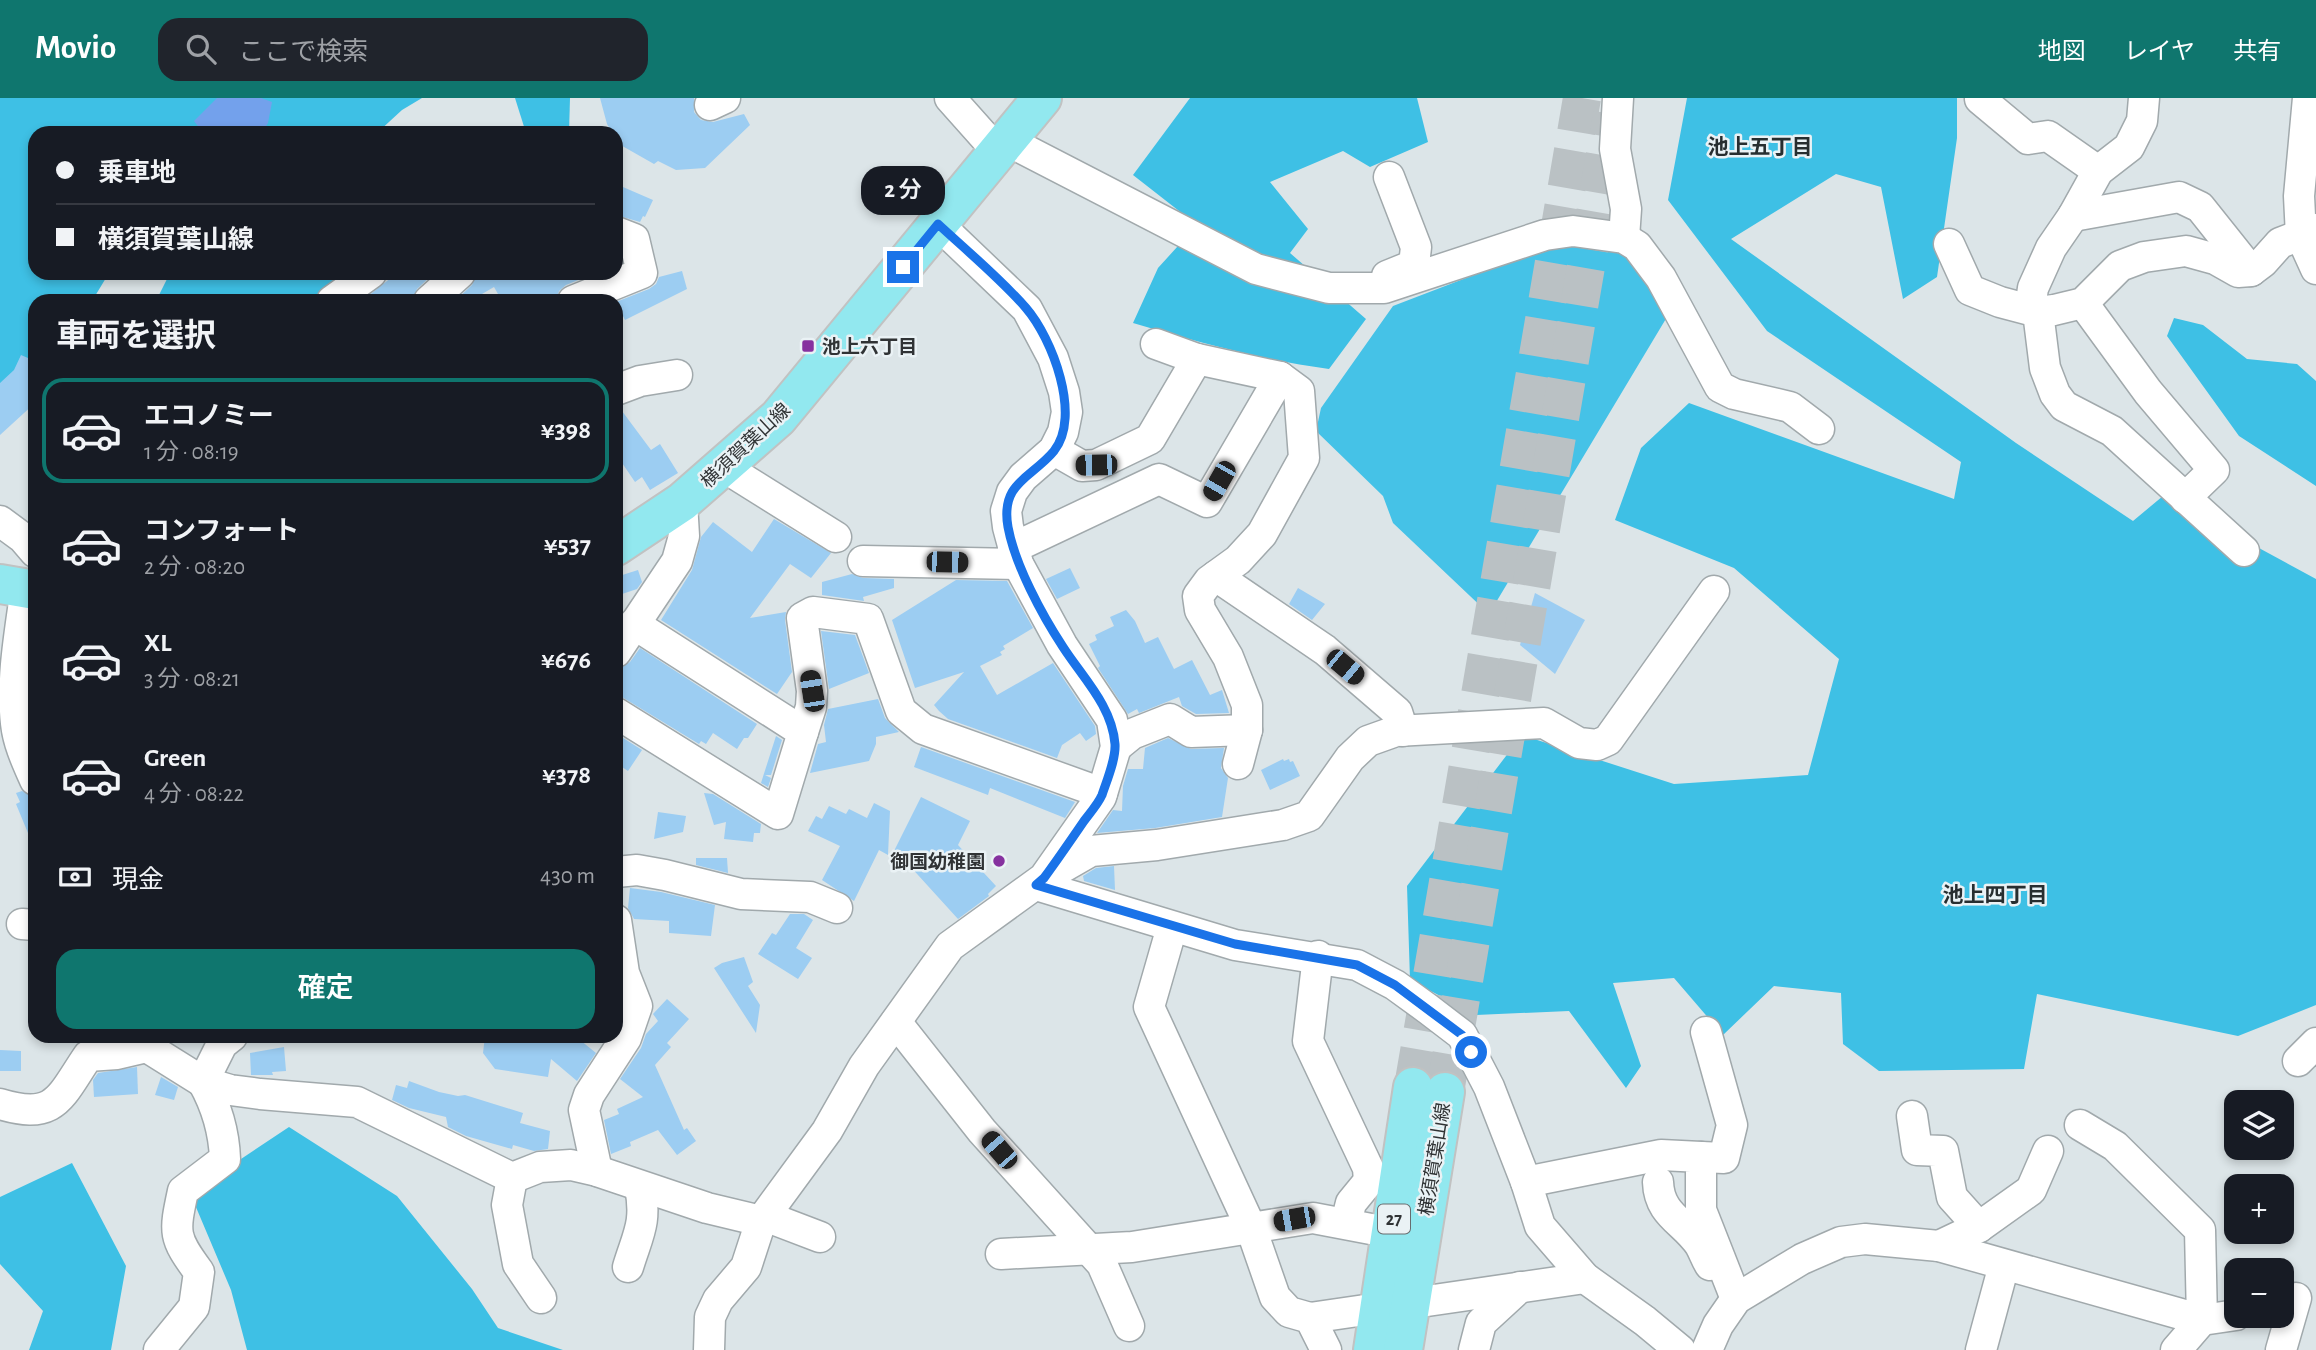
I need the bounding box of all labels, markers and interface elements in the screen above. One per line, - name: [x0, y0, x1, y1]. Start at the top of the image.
- search box: [158, 18, 648, 81]
- icon: search: [182, 30, 220, 68]
- text: Movio: [35, 32, 116, 65]
- text: ここで検索: [238, 39, 368, 65]
- text: 地図: [2038, 40, 2086, 64]
- text: レイヤ: [2124, 40, 2195, 64]
- text: 共有: [2233, 40, 2281, 64]
- district label: 池上五丁目: [1708, 136, 1813, 158]
- text: 乗車地: [98, 160, 176, 186]
- callout: 2 分: [861, 166, 945, 214]
- text: 2 分: [884, 179, 922, 202]
- text: 横須賀葉山線: [98, 227, 254, 253]
- route end: [887, 251, 919, 283]
- text: 車両を選択: [56, 320, 216, 352]
- place label: 池上六丁目: [822, 337, 917, 357]
- marker: 池上六丁目: [800, 338, 816, 354]
- icon: car: [60, 399, 123, 462]
- street label: 横須賀葉山線: [696, 399, 794, 492]
- text: エコノミー: [144, 403, 274, 429]
- text: ¥398: [541, 417, 591, 443]
- text: 1 分 · 08:19: [144, 441, 239, 464]
- car: [1075, 454, 1118, 476]
- car: [1200, 458, 1239, 504]
- icon: car: [60, 514, 123, 577]
- text: コンフォート: [144, 518, 299, 544]
- text: ¥537: [544, 532, 591, 558]
- car: [926, 551, 969, 573]
- text: 2 分 · 08:20: [144, 556, 245, 579]
- icon: car: [60, 629, 123, 692]
- text: XL: [144, 630, 171, 656]
- car: [1323, 645, 1368, 689]
- text: ¥676: [541, 647, 591, 673]
- text: 3 分 · 08:21: [144, 668, 240, 691]
- car: [799, 669, 826, 713]
- icon: car: [60, 744, 123, 807]
- text: Green: [144, 745, 206, 771]
- text: ¥378: [542, 762, 591, 788]
- text: 4 分 · 08:22: [144, 783, 244, 806]
- place label: 御国幼稚園: [890, 851, 985, 872]
- marker: 御国幼稚園: [991, 853, 1007, 869]
- icon: cash: [56, 858, 94, 896]
- text: 430 m: [540, 865, 595, 888]
- text: 現金: [112, 867, 164, 893]
- district label: 池上四丁目: [1943, 884, 2048, 906]
- button: 確定: [56, 949, 595, 1029]
- route start: [1455, 1036, 1487, 1068]
- map controls: [2224, 1090, 2294, 1328]
- button: layers: [2224, 1090, 2294, 1160]
- street label: 横須賀葉山線: [1415, 1101, 1454, 1217]
- car: [978, 1127, 1021, 1173]
- button: +: [2224, 1174, 2294, 1244]
- road number: 27: [1378, 1204, 1410, 1234]
- car: [1272, 1205, 1317, 1233]
- button: −: [2224, 1258, 2294, 1328]

